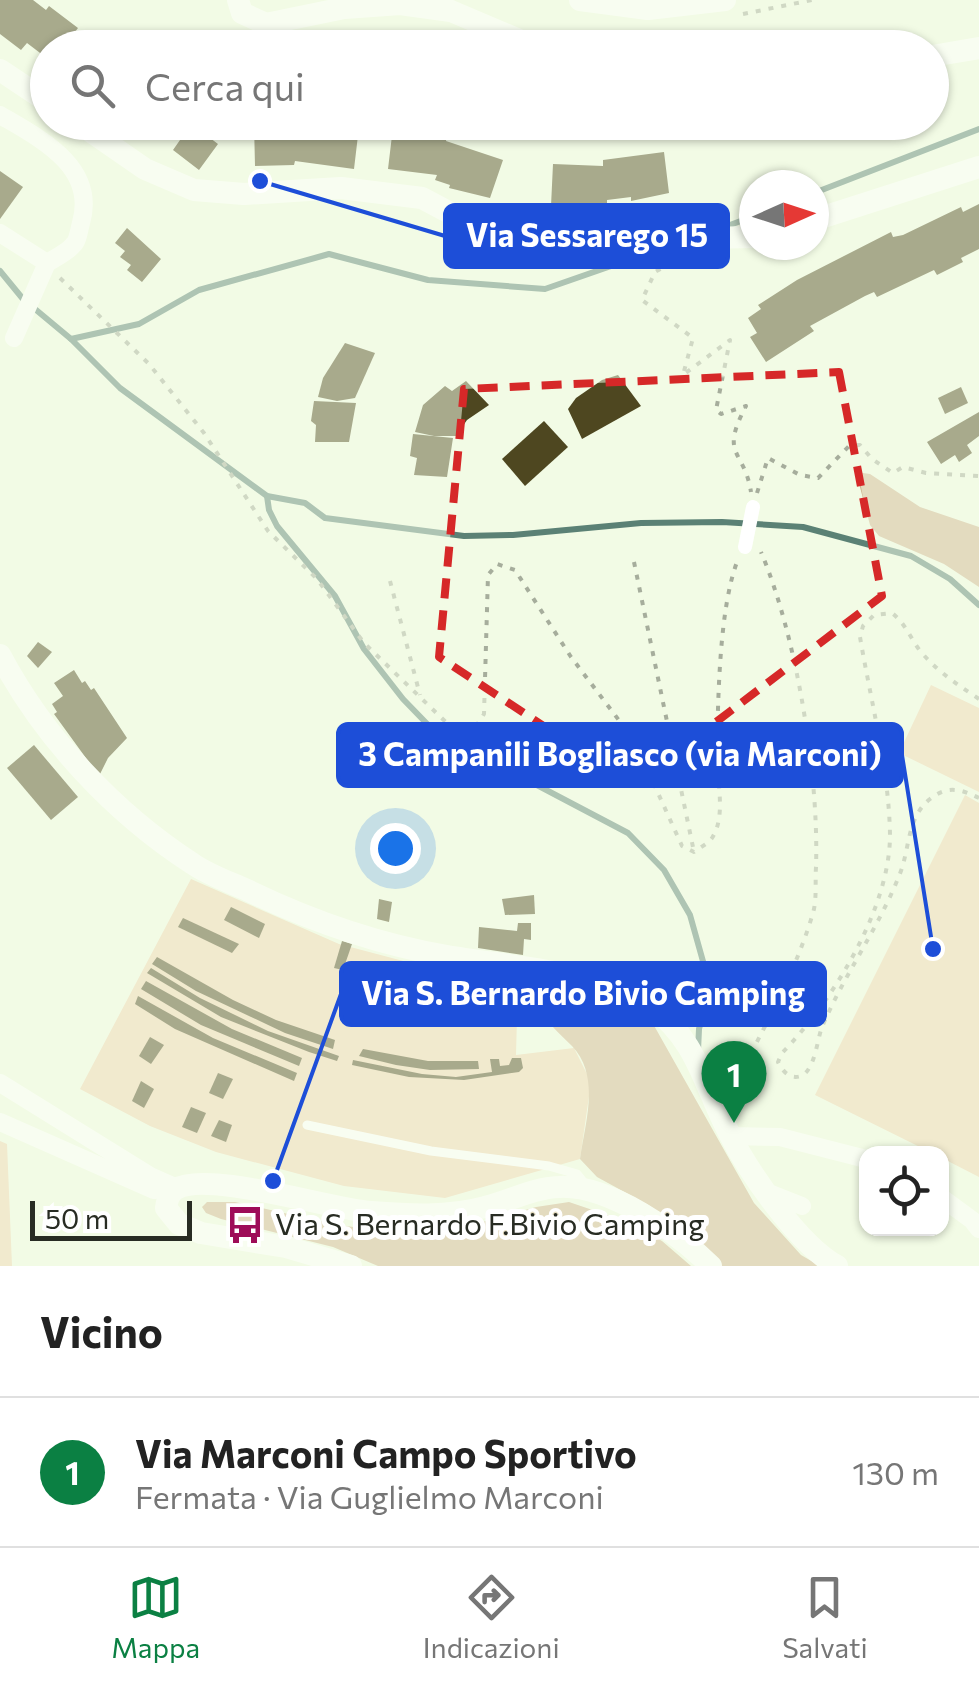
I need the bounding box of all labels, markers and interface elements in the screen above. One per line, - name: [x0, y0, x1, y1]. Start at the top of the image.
- search box: [30, 30, 949, 140]
- icon: search: [65, 58, 120, 113]
- text: Cerca qui: [145, 62, 305, 109]
- north arrow: [739, 170, 829, 260]
- callout: Via Sessarego 15: [445, 205, 728, 267]
- text: Via Sessarego 15: [466, 214, 708, 254]
- callout: 3 Campanili Bogliasco (via Marconi): [338, 724, 902, 786]
- text: 3 Campanili Bogliasco (via Marconi): [358, 733, 882, 773]
- your location: [370, 823, 421, 874]
- callout: Via S. Bernardo Bivio Camping: [341, 963, 825, 1025]
- text: Via S. Bernardo Bivio Camping: [361, 972, 805, 1012]
- pin: 1: [702, 1040, 766, 1123]
- map controls: [859, 1146, 949, 1236]
- button: locate: [859, 1146, 949, 1236]
- scale bar: [30, 1196, 192, 1240]
- text: 50 m: [45, 1201, 109, 1235]
- bus stop icon: Via S. Bernardo F.Bivio Camping: [224, 1204, 266, 1246]
- place label: Via S. Bernardo F.Bivio Camping: [275, 1204, 705, 1241]
- text: Vicino: [40, 1305, 163, 1357]
- text: Via Marconi Campo Sportivo: [135, 1429, 637, 1476]
- text: 1: [65, 1452, 80, 1492]
- text: 130 m: [852, 1452, 939, 1492]
- text: Fermata · Via Guglielmo Marconi: [135, 1476, 604, 1516]
- tab: Mappa: [111, 1570, 200, 1664]
- tab: Indicazioni: [423, 1570, 560, 1664]
- tab: Salvati: [782, 1570, 868, 1664]

